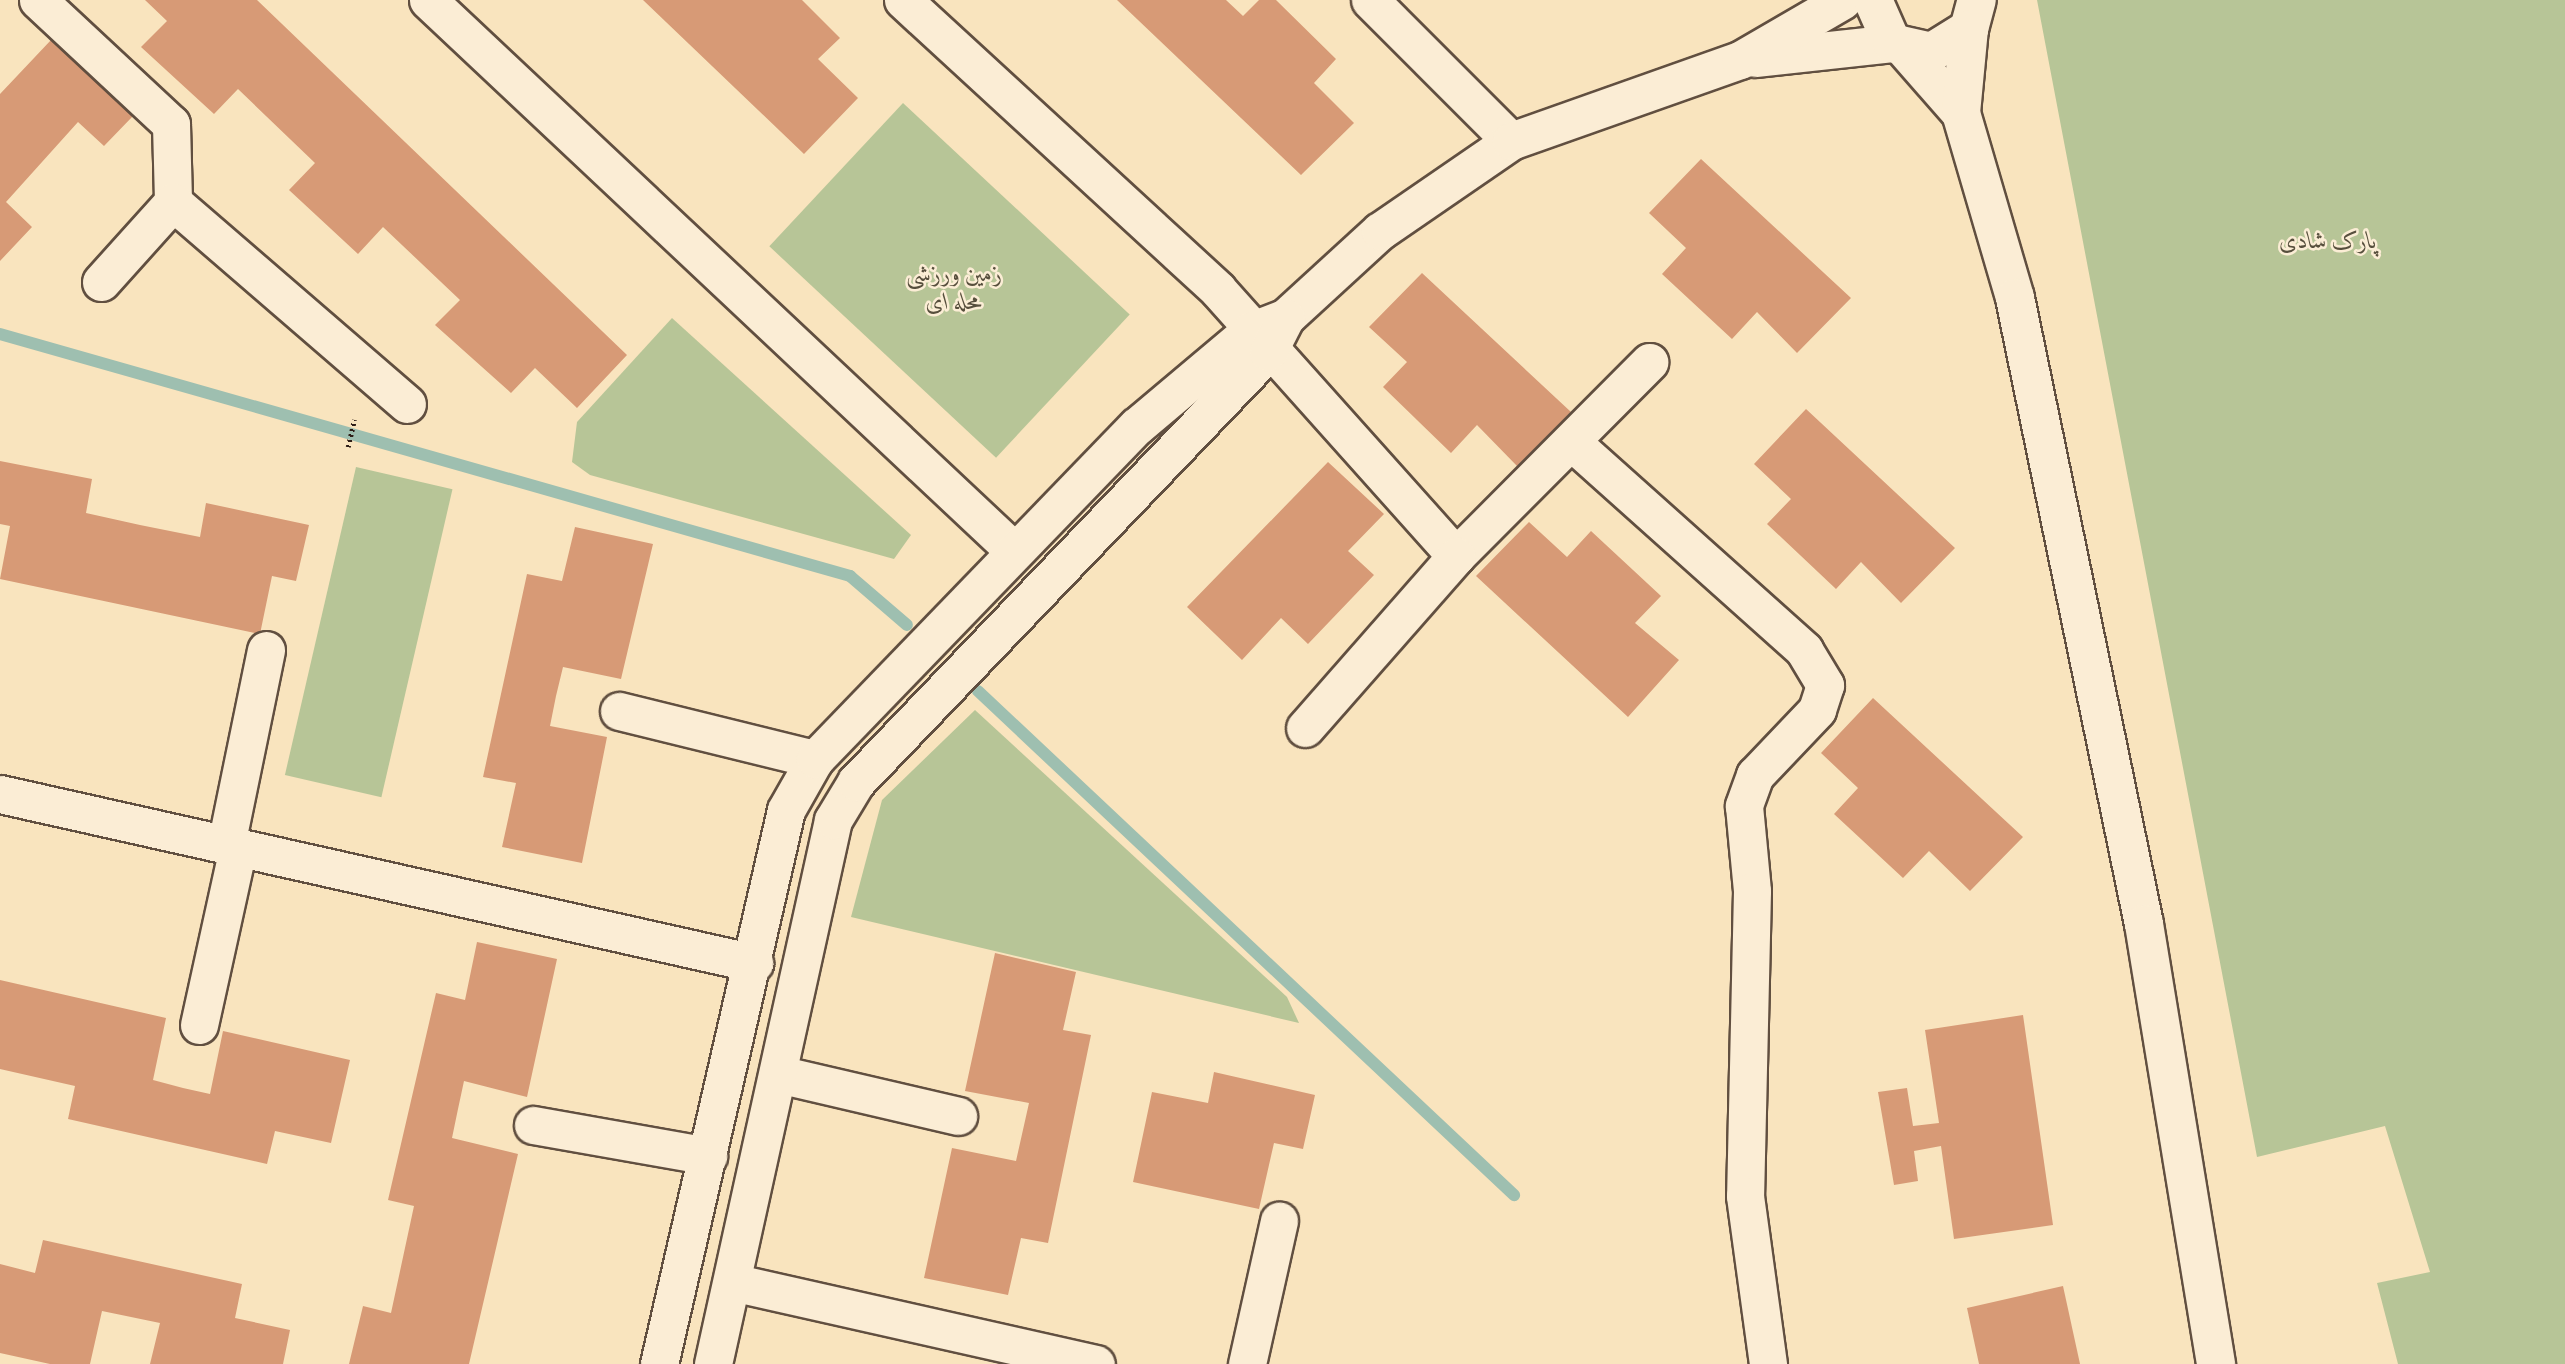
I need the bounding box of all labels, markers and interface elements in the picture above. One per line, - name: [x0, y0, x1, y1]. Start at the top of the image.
- park label: پارک شادی: [2279, 226, 2377, 254]
- park label: زمین ورزشی محله ای: [906, 259, 1002, 315]

